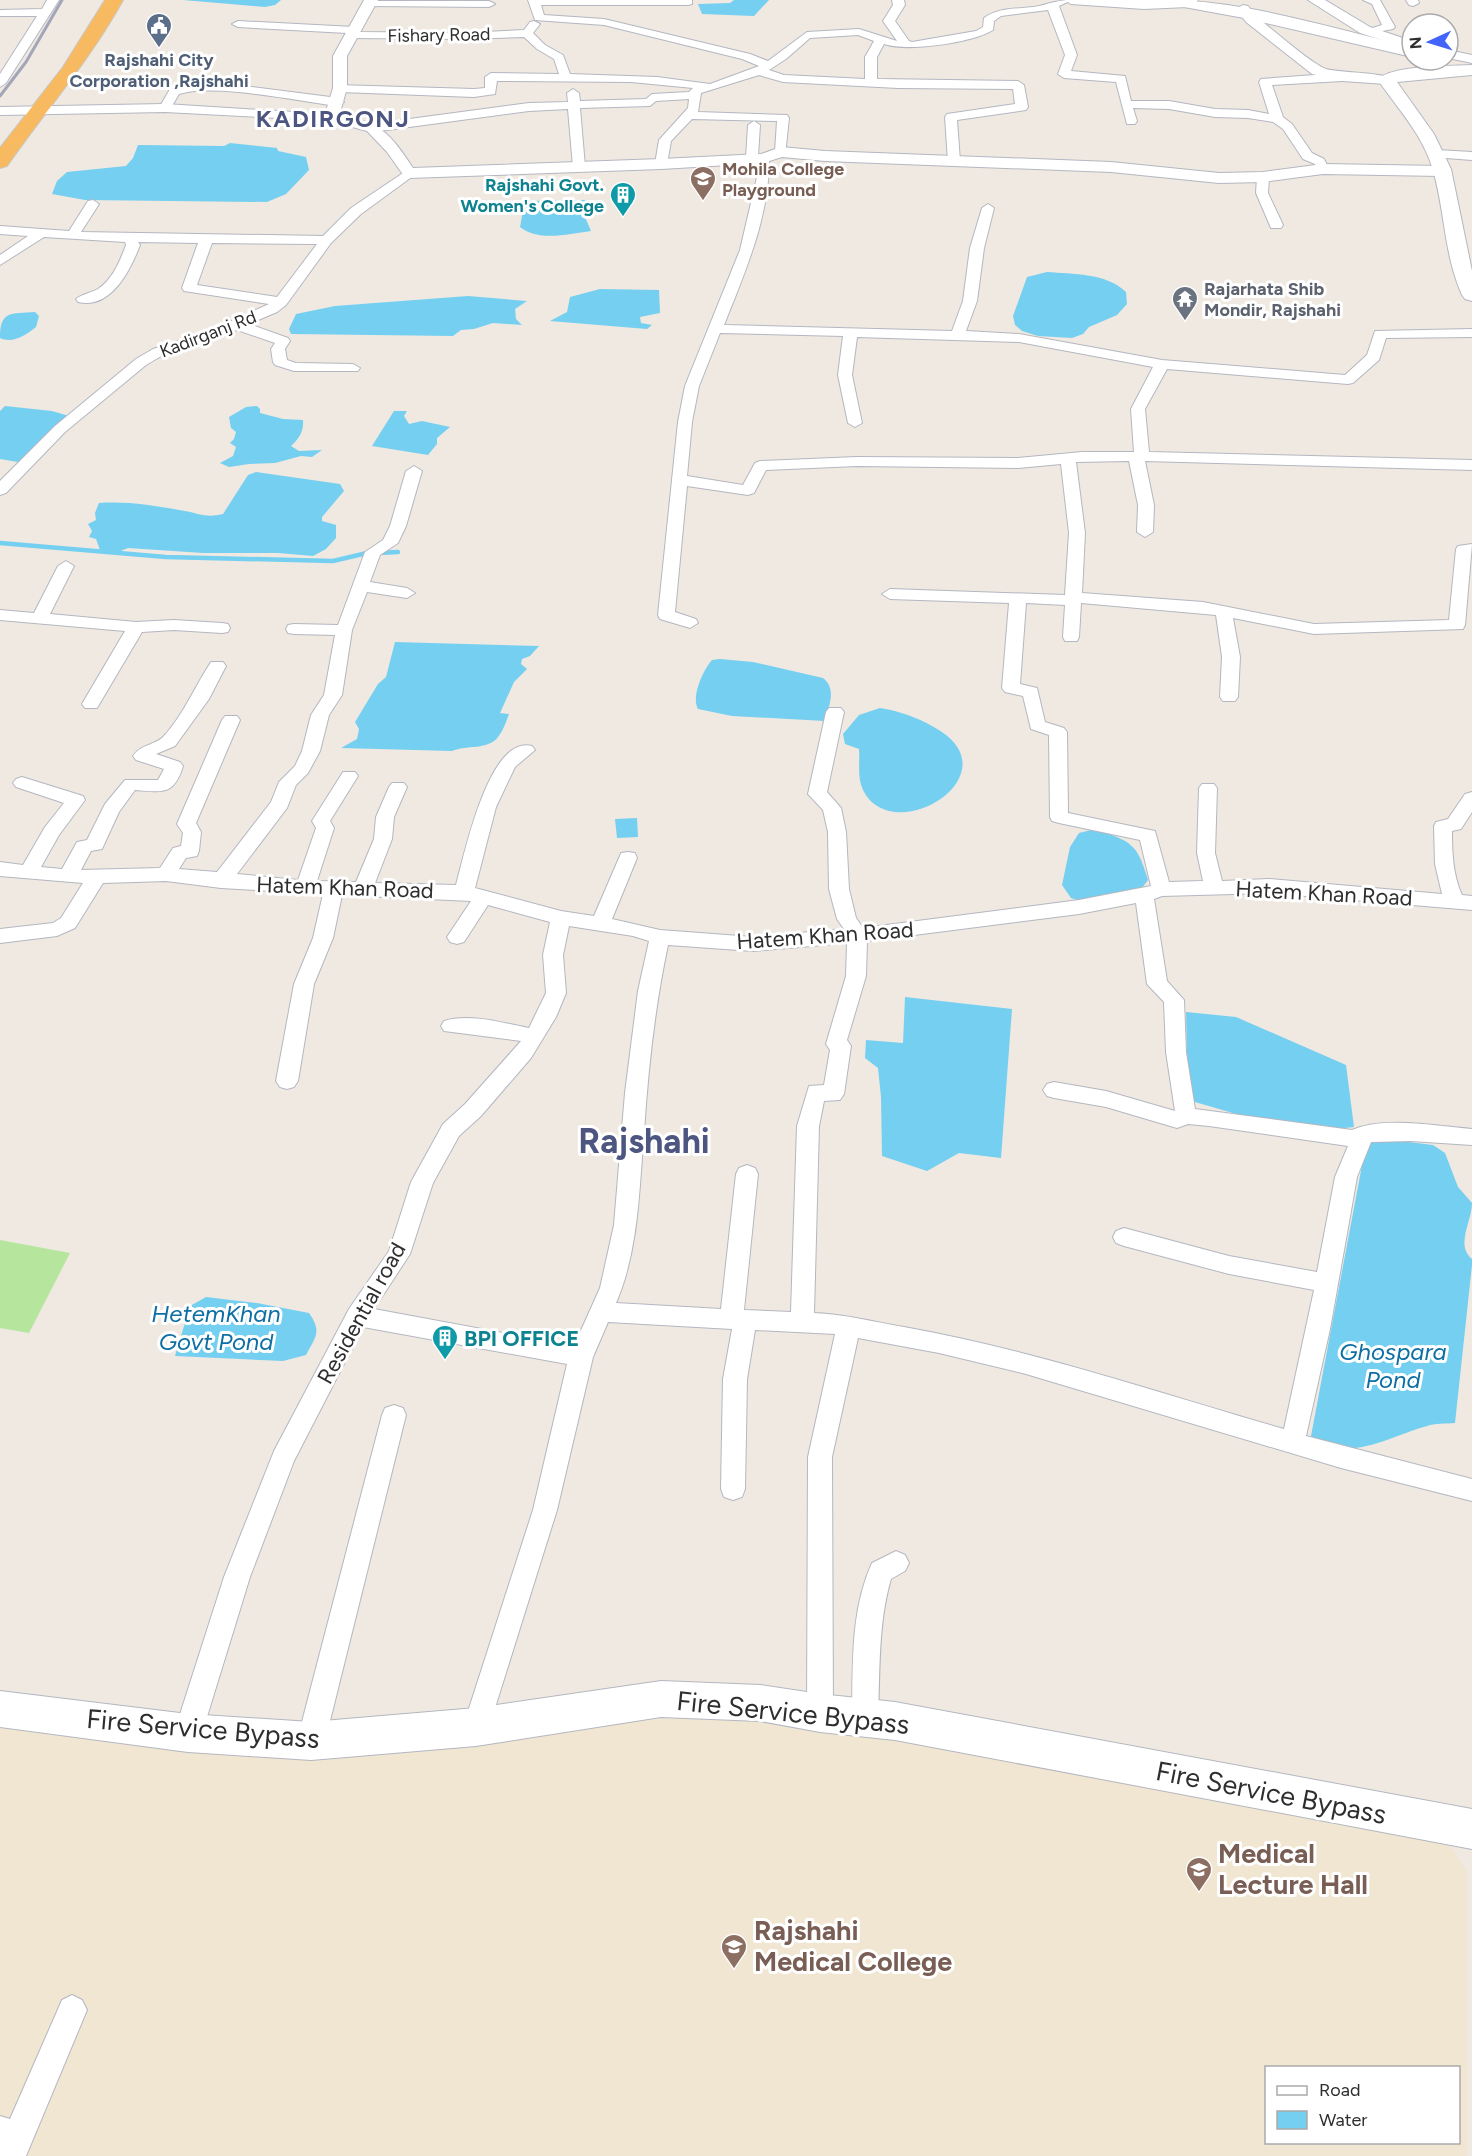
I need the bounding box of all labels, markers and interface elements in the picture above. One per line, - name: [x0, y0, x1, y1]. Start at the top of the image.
- public building icon: Rajshahi City Corporation ,Rajshahi: [144, 11, 174, 49]
- north arrow: [1400, 12, 1460, 72]
- street label: Fishary Road: [387, 23, 491, 47]
- text: N: [1406, 36, 1425, 50]
- place label: Rajshahi City Corporation ,Rajshahi: [69, 49, 249, 92]
- district label: KADIRGONJ: [256, 104, 410, 133]
- place label: Mohila College Playground: [722, 158, 844, 201]
- school or university icon: Mohila College Playground: [688, 164, 718, 202]
- place label: Rajshahi Govt. Women's College: [460, 174, 604, 217]
- building icon: Rajshahi Govt. Women's College: [608, 180, 638, 218]
- place label: Rajarhata Shib Mondir, Rajshahi: [1204, 278, 1341, 321]
- temple icon: Rajarhata Shib Mondir, Rajshahi: [1170, 284, 1200, 322]
- street label: Kadirganj Rd: [157, 306, 259, 362]
- street label: Hatem Khan Road: [256, 871, 434, 904]
- street label: Hatem Khan Road: [1235, 875, 1413, 912]
- street label: Hatem Khan Road: [736, 916, 914, 955]
- district label: Rajshahi: [578, 1121, 710, 1162]
- street label: Residential road: [311, 1238, 411, 1389]
- water label: HetemKhan Govt Pond: [151, 1299, 281, 1356]
- building icon: BPI OFFICE: [430, 1323, 460, 1361]
- place label: BPI OFFICE: [464, 1325, 579, 1352]
- water label: Ghospara Pond: [1339, 1337, 1447, 1394]
- street label: Fire Service Bypass: [675, 1684, 911, 1741]
- street label: Fire Service Bypass: [85, 1702, 321, 1755]
- street label: Fire Service Bypass: [1153, 1754, 1389, 1831]
- place label: Medical Lecture Hall: [1218, 1837, 1368, 1901]
- school or university icon: Medical Lecture Hall: [1184, 1855, 1214, 1893]
- place label: Rajshahi Medical College: [754, 1914, 952, 1978]
- school or university icon: Rajshahi Medical College: [719, 1932, 749, 1970]
- legend: [1265, 2066, 1460, 2144]
- text: Road: [1319, 2079, 1360, 2101]
- text: Water: [1319, 2109, 1367, 2131]

